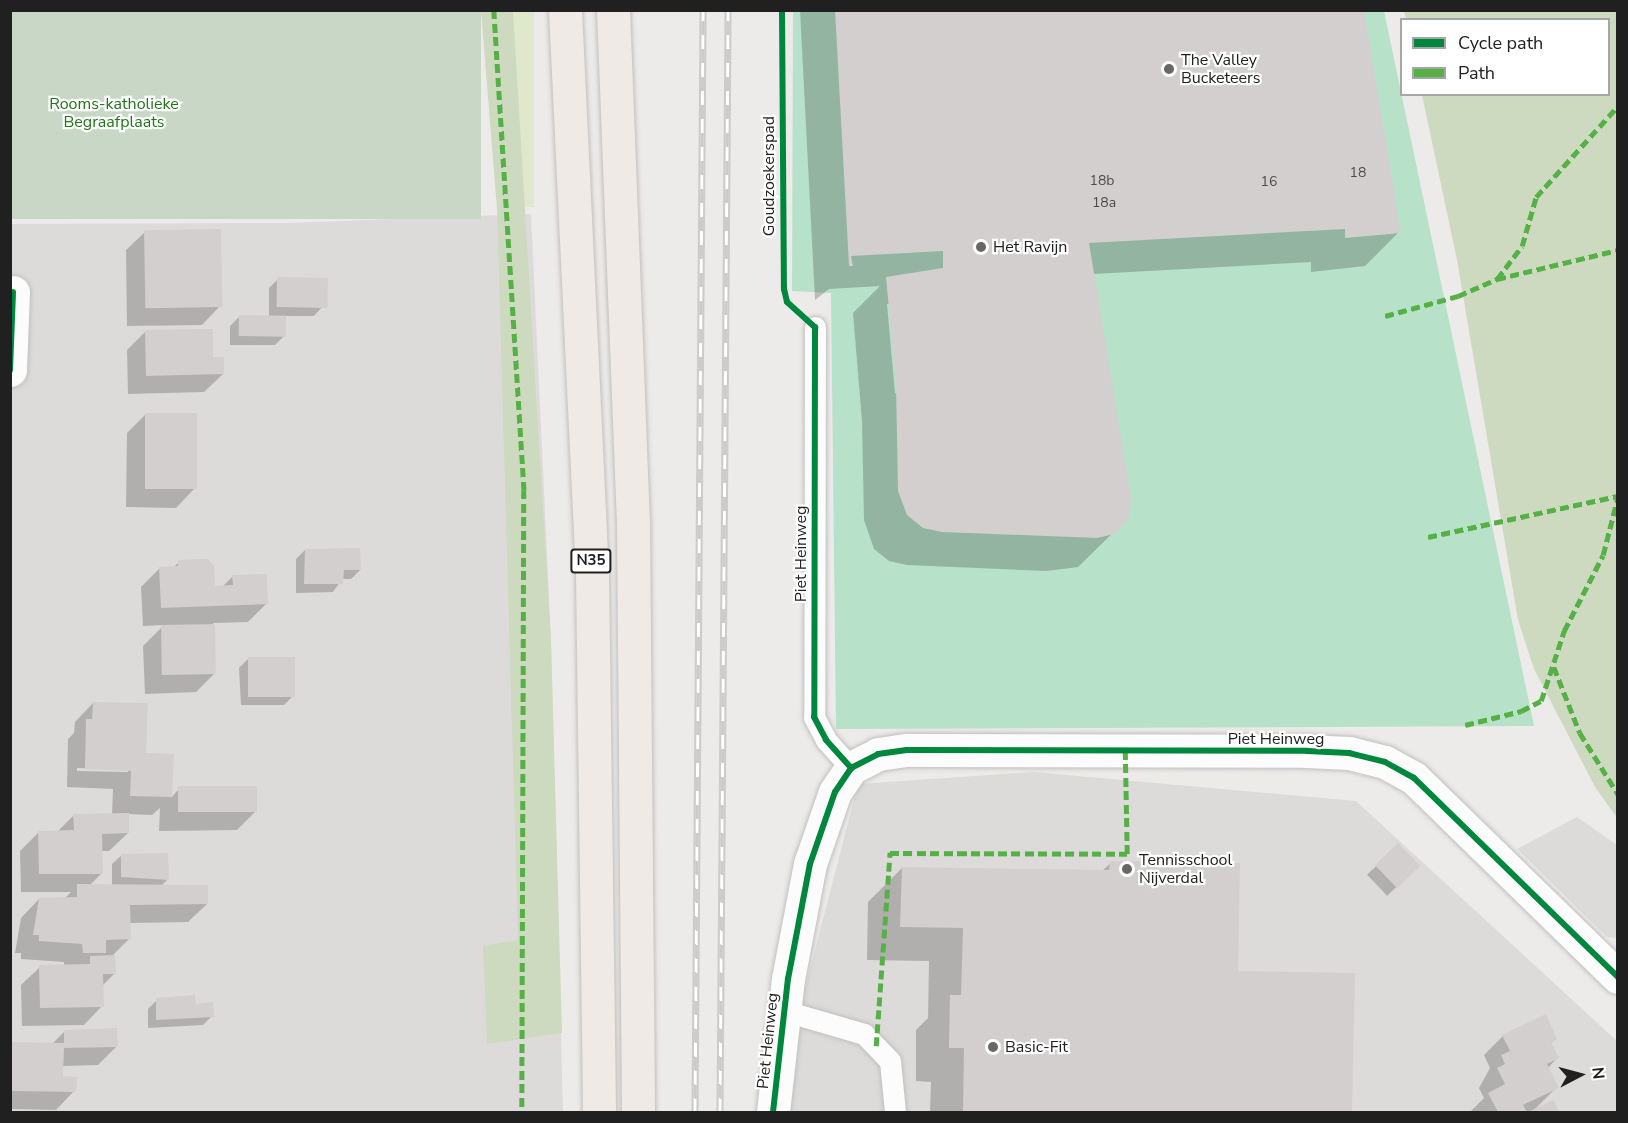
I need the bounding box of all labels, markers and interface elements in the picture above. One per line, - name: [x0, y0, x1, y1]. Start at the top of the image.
- legend: [1400, 18, 1610, 96]
- text: Cycle path: [1458, 31, 1543, 55]
- place label: The Valley Bucketeers: [1181, 50, 1260, 88]
- text: Path: [1458, 61, 1495, 85]
- marker: The Valley Bucketeers: [1162, 62, 1176, 76]
- park label: Rooms-katholieke Begraafplaats: [49, 94, 179, 132]
- street label: Goudzoekerspad: [759, 116, 779, 236]
- house number: 18: [1350, 165, 1366, 181]
- house number: 18b: [1090, 173, 1114, 189]
- house number: 16: [1261, 174, 1277, 190]
- house number: 18a: [1092, 195, 1116, 211]
- place label: Het Ravijn: [993, 237, 1067, 257]
- marker: Het Ravijn: [974, 240, 988, 254]
- street label: Piet Heinweg: [791, 506, 811, 602]
- road number: N35: [570, 549, 612, 573]
- street label: Piet Heinweg: [1228, 729, 1324, 749]
- place label: Tennisschool Nijverdal: [1139, 850, 1232, 888]
- marker: Tennisschool Nijverdal: [1120, 862, 1134, 876]
- street label: Piet Heinweg: [753, 992, 783, 1090]
- place label: Basic-Fit: [1005, 1037, 1068, 1057]
- marker: Basic-Fit: [986, 1040, 1000, 1054]
- north arrow: [1550, 1045, 1610, 1105]
- text: N: [1586, 1066, 1609, 1080]

